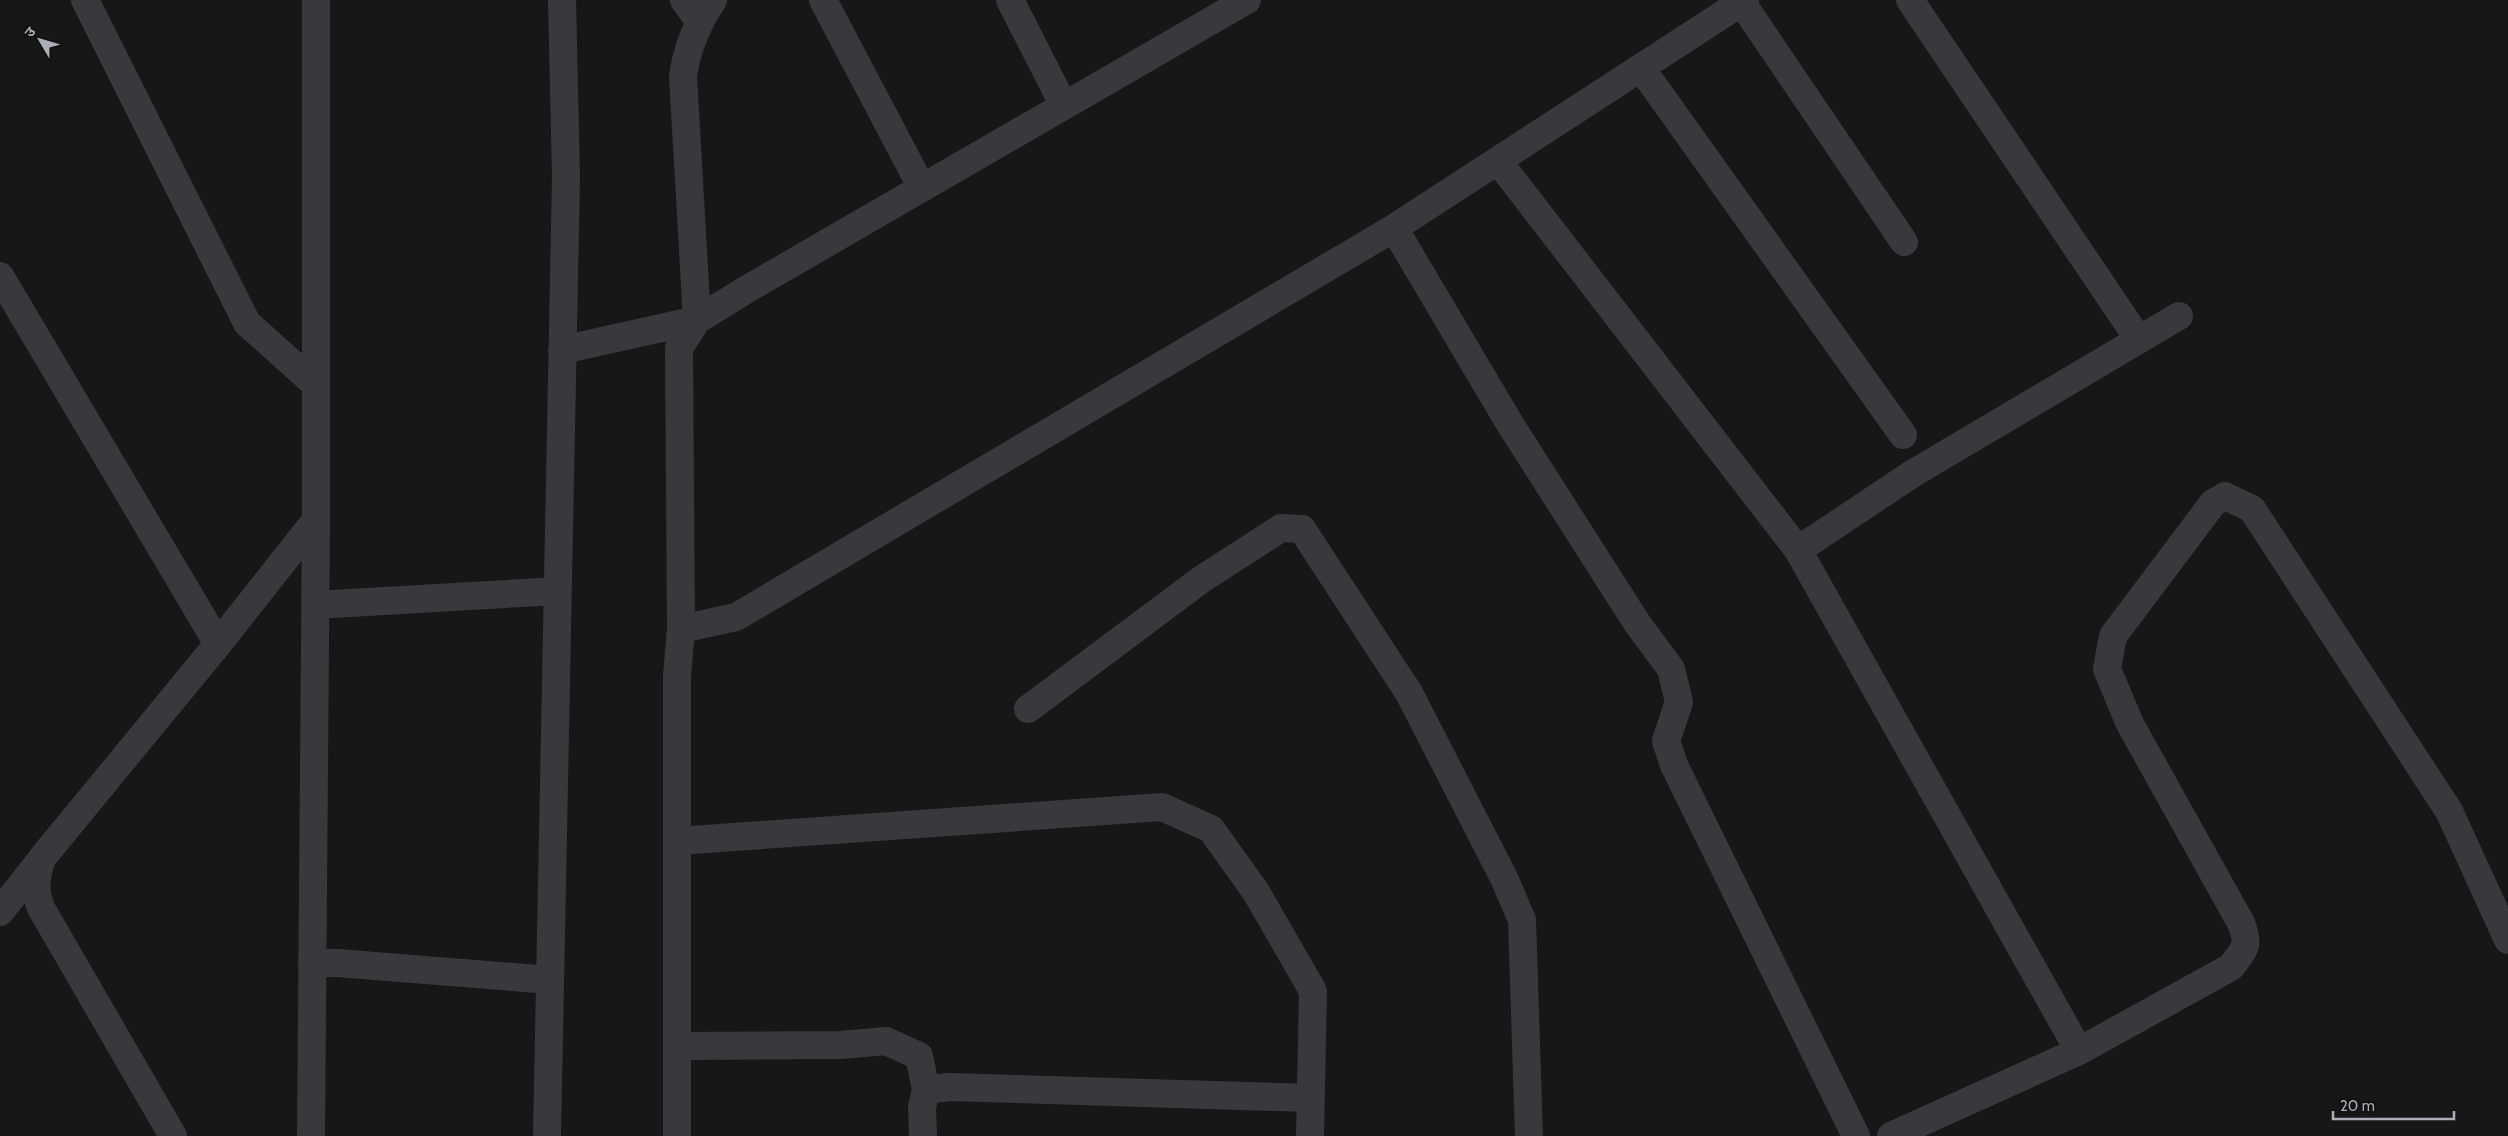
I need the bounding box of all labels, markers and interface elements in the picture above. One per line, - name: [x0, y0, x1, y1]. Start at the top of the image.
- north arrow: [15, 15, 65, 65]
- text: उ: [20, 23, 40, 41]
- scale bar: [2333, 1088, 2454, 1120]
- text: 20 m: [2340, 1097, 2375, 1115]

